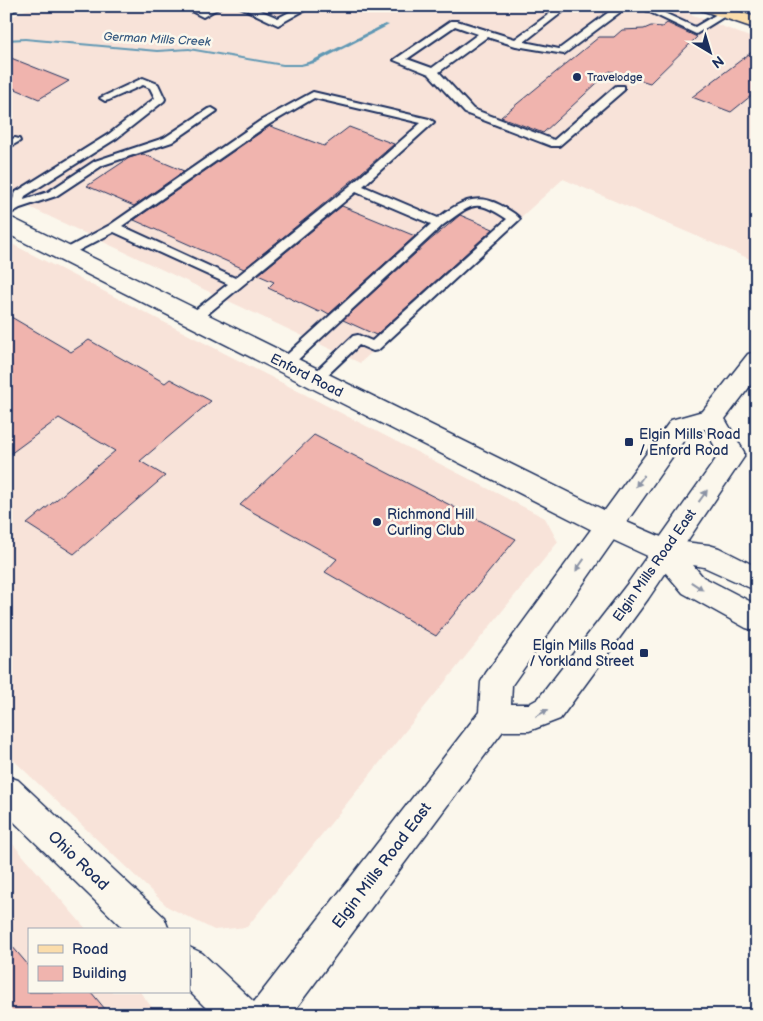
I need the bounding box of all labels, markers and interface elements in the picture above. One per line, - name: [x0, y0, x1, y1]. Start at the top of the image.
- north arrow: [686, 28, 736, 78]
- water label: German Mills Creek: [103, 29, 212, 50]
- text: N: [708, 52, 727, 72]
- marker: Travelodge: [571, 71, 583, 83]
- place label: Travelodge: [587, 71, 643, 84]
- street label: Enford Road: [268, 350, 346, 401]
- place label: Elgin Mills Road / Enford Road: [639, 426, 740, 459]
- marker: Elgin Mills Road / Enford Road: [623, 436, 635, 448]
- one-way arrow: [635, 474, 645, 488]
- one-way arrow: [698, 490, 708, 503]
- street label: Elgin Mills Road East: [609, 505, 700, 625]
- place label: Richmond Hill Curling Club: [387, 506, 474, 539]
- marker: Richmond Hill Curling Club: [371, 516, 383, 528]
- one-way arrow: [575, 558, 585, 571]
- one-way arrow: [690, 582, 704, 591]
- place label: Elgin Mills Road / Yorkland Street: [529, 637, 635, 670]
- marker: Elgin Mills Road / Yorkland Street: [638, 647, 650, 659]
- one-way arrow: [534, 709, 549, 717]
- street label: Elgin Mills Road East: [329, 799, 436, 933]
- street label: Ohio Road: [44, 828, 112, 895]
- legend: [28, 928, 190, 994]
- text: Road: [72, 940, 108, 959]
- text: Building: [72, 964, 127, 983]

